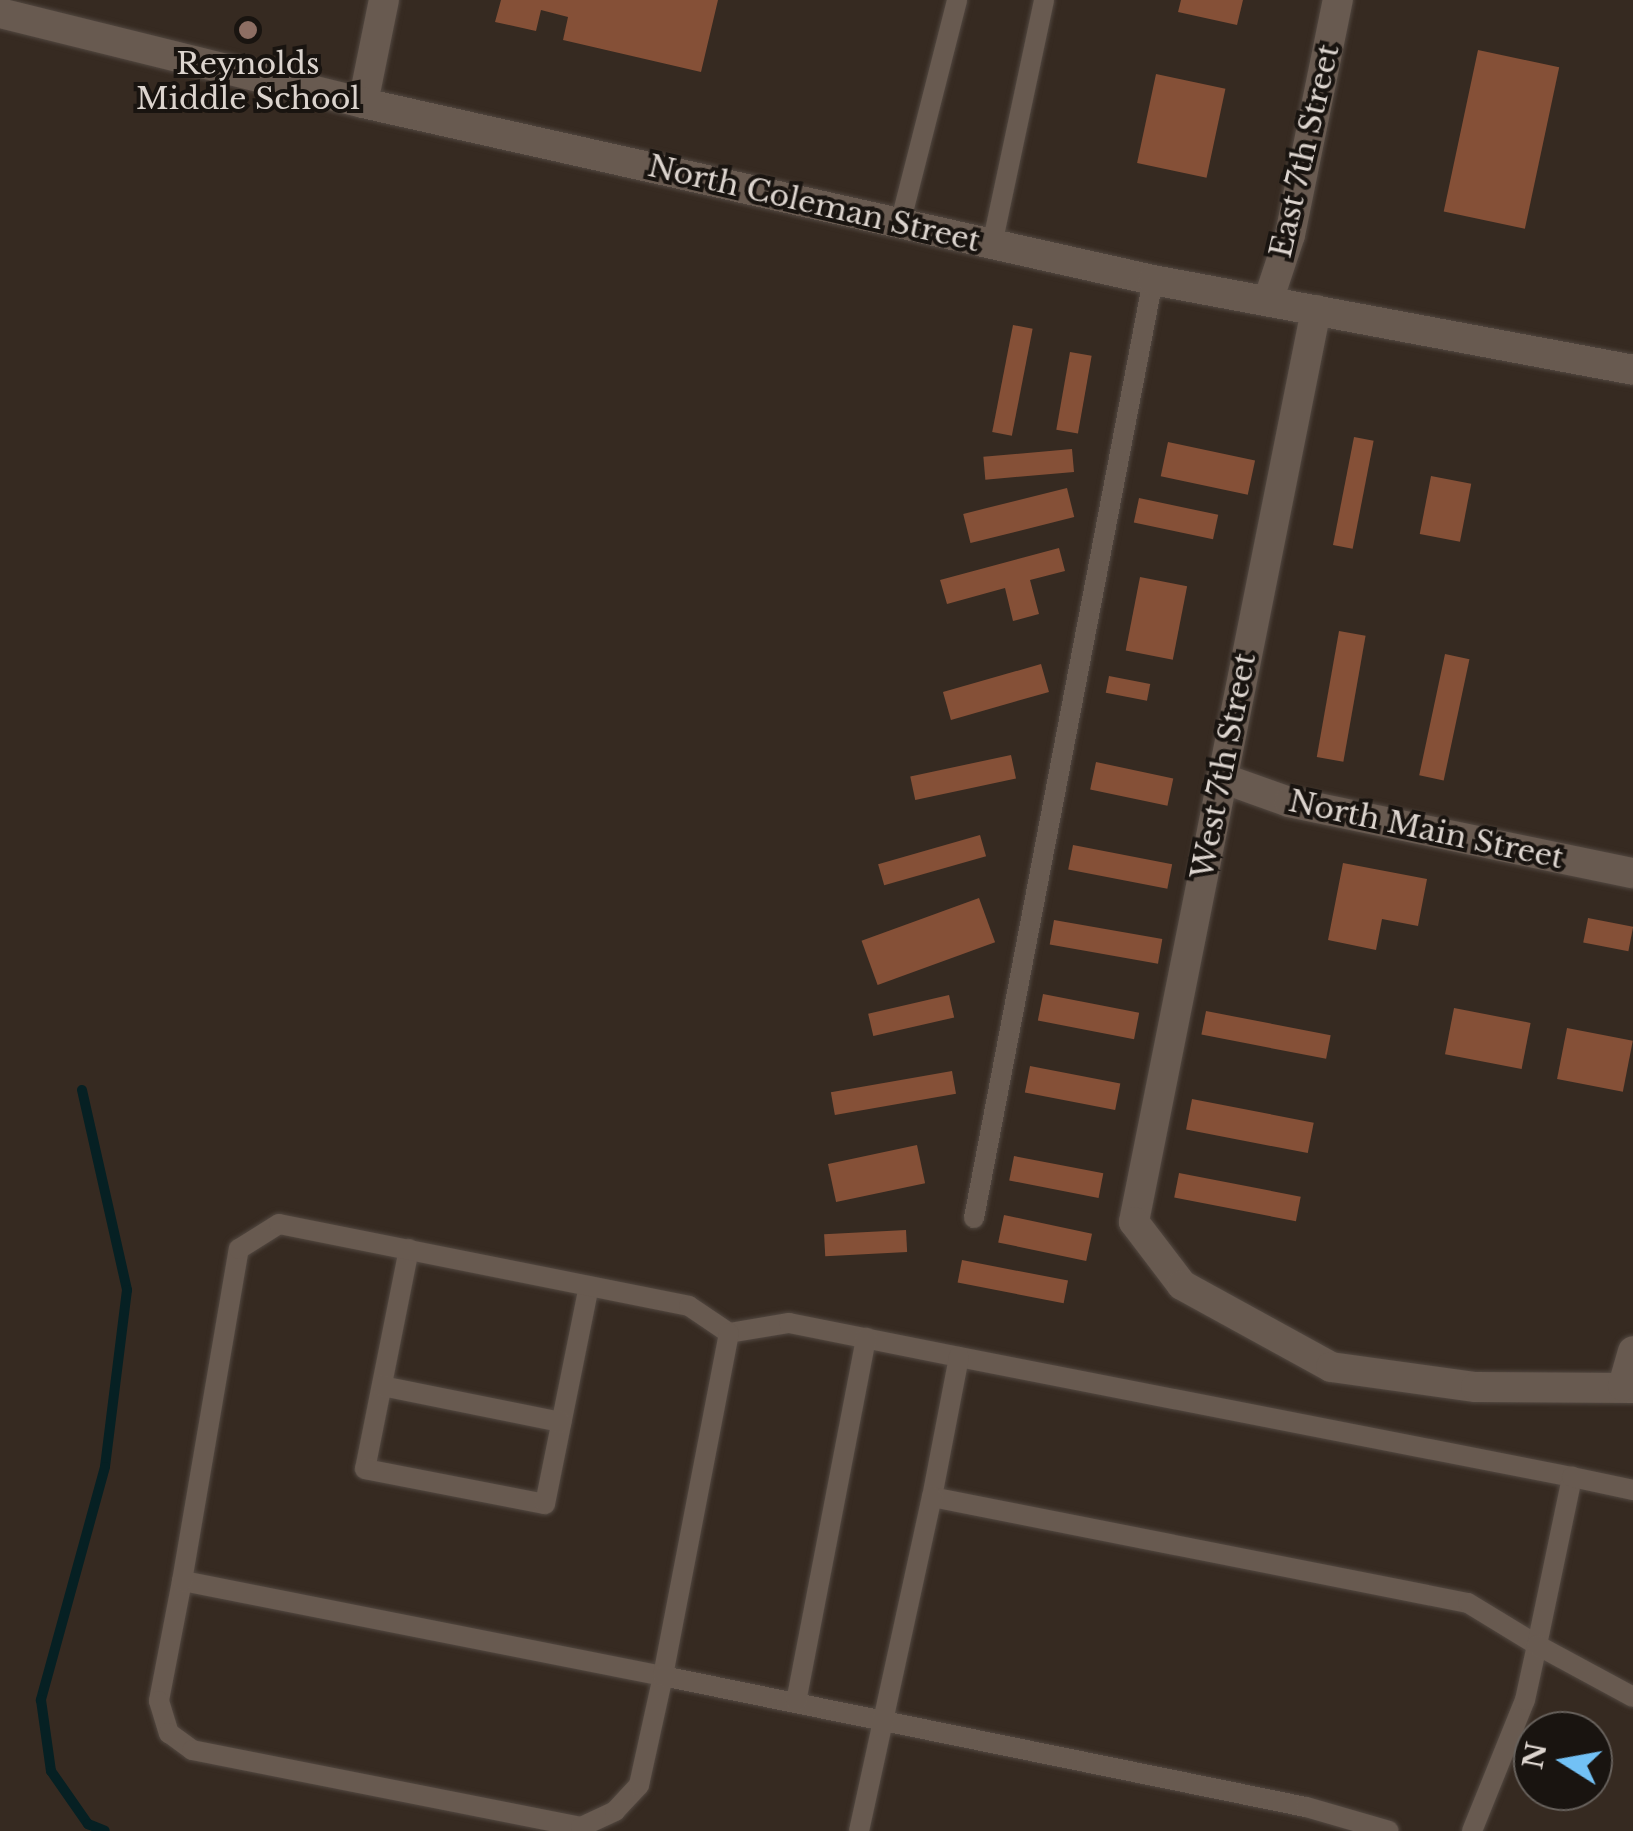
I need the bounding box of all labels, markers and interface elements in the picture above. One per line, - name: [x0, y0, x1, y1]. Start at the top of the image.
- marker: Reynolds Middle School: [237, 19, 259, 41]
- street label: East 7th Street: [1263, 41, 1347, 261]
- place label: Reynolds Middle School: [136, 46, 360, 116]
- street label: North Coleman Street: [645, 148, 983, 260]
- street label: West 7th Street: [1184, 650, 1264, 882]
- street label: North Main Street: [1285, 783, 1567, 877]
- north arrow: [1513, 1711, 1613, 1811]
- text: N: [1515, 1739, 1555, 1772]

